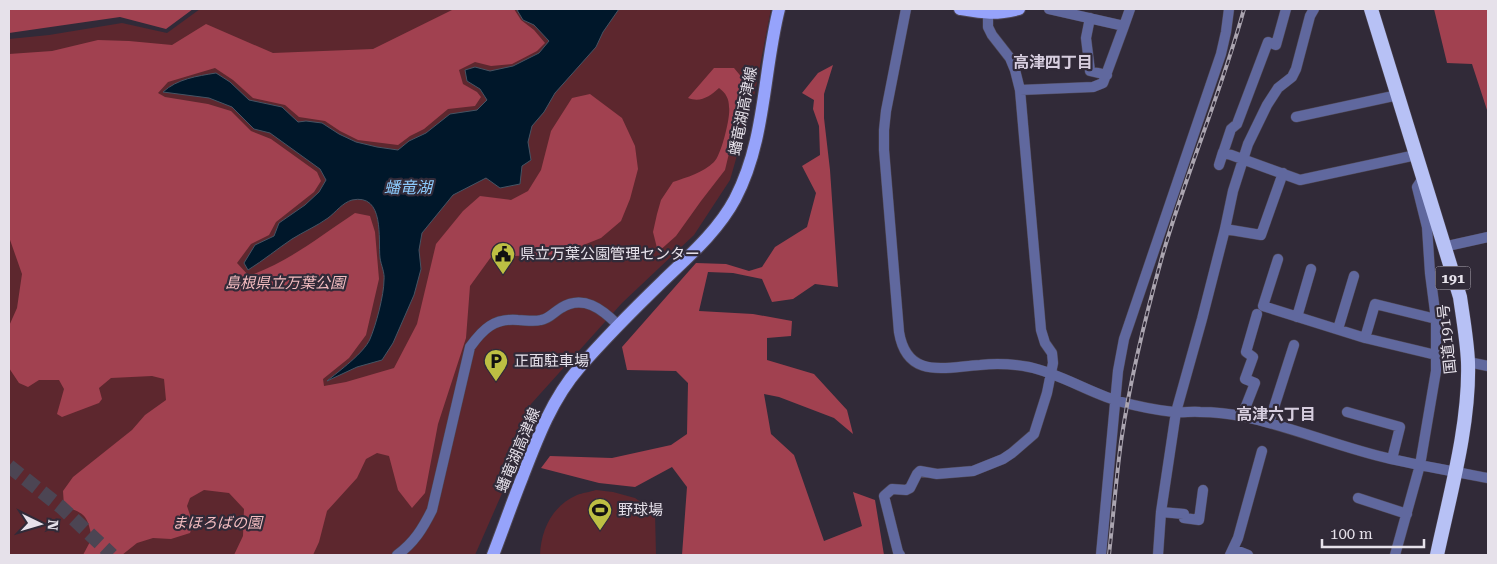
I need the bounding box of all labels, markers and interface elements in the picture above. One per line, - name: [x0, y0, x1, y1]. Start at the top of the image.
- district label: 高津四丁目: [1013, 53, 1093, 72]
- street label: 蟠竜湖高津線: [726, 65, 760, 157]
- water label: 蟠竜湖: [384, 178, 435, 197]
- public building icon: 県立万葉公園管理センター: [490, 241, 516, 275]
- place label: 県立万葉公園管理センター: [520, 245, 700, 263]
- road number: 191: [1436, 266, 1470, 290]
- park label: 島根県立万葉公園: [225, 274, 347, 292]
- street label: 国道191号: [1434, 303, 1460, 375]
- parking icon: 正面駐車場: [483, 348, 509, 382]
- place label: 正面駐車場: [514, 352, 589, 370]
- street label: 蟠竜湖高津線: [492, 405, 544, 495]
- district label: 高津六丁目: [1236, 405, 1316, 424]
- sports icon: 野球場: [587, 497, 613, 531]
- north arrow: [15, 499, 65, 549]
- place label: 野球場: [618, 501, 663, 519]
- park label: まほろばの園: [172, 514, 264, 532]
- scale bar: [1322, 516, 1424, 548]
- text: N: [44, 519, 61, 531]
- text: 100 m: [1330, 525, 1373, 543]

